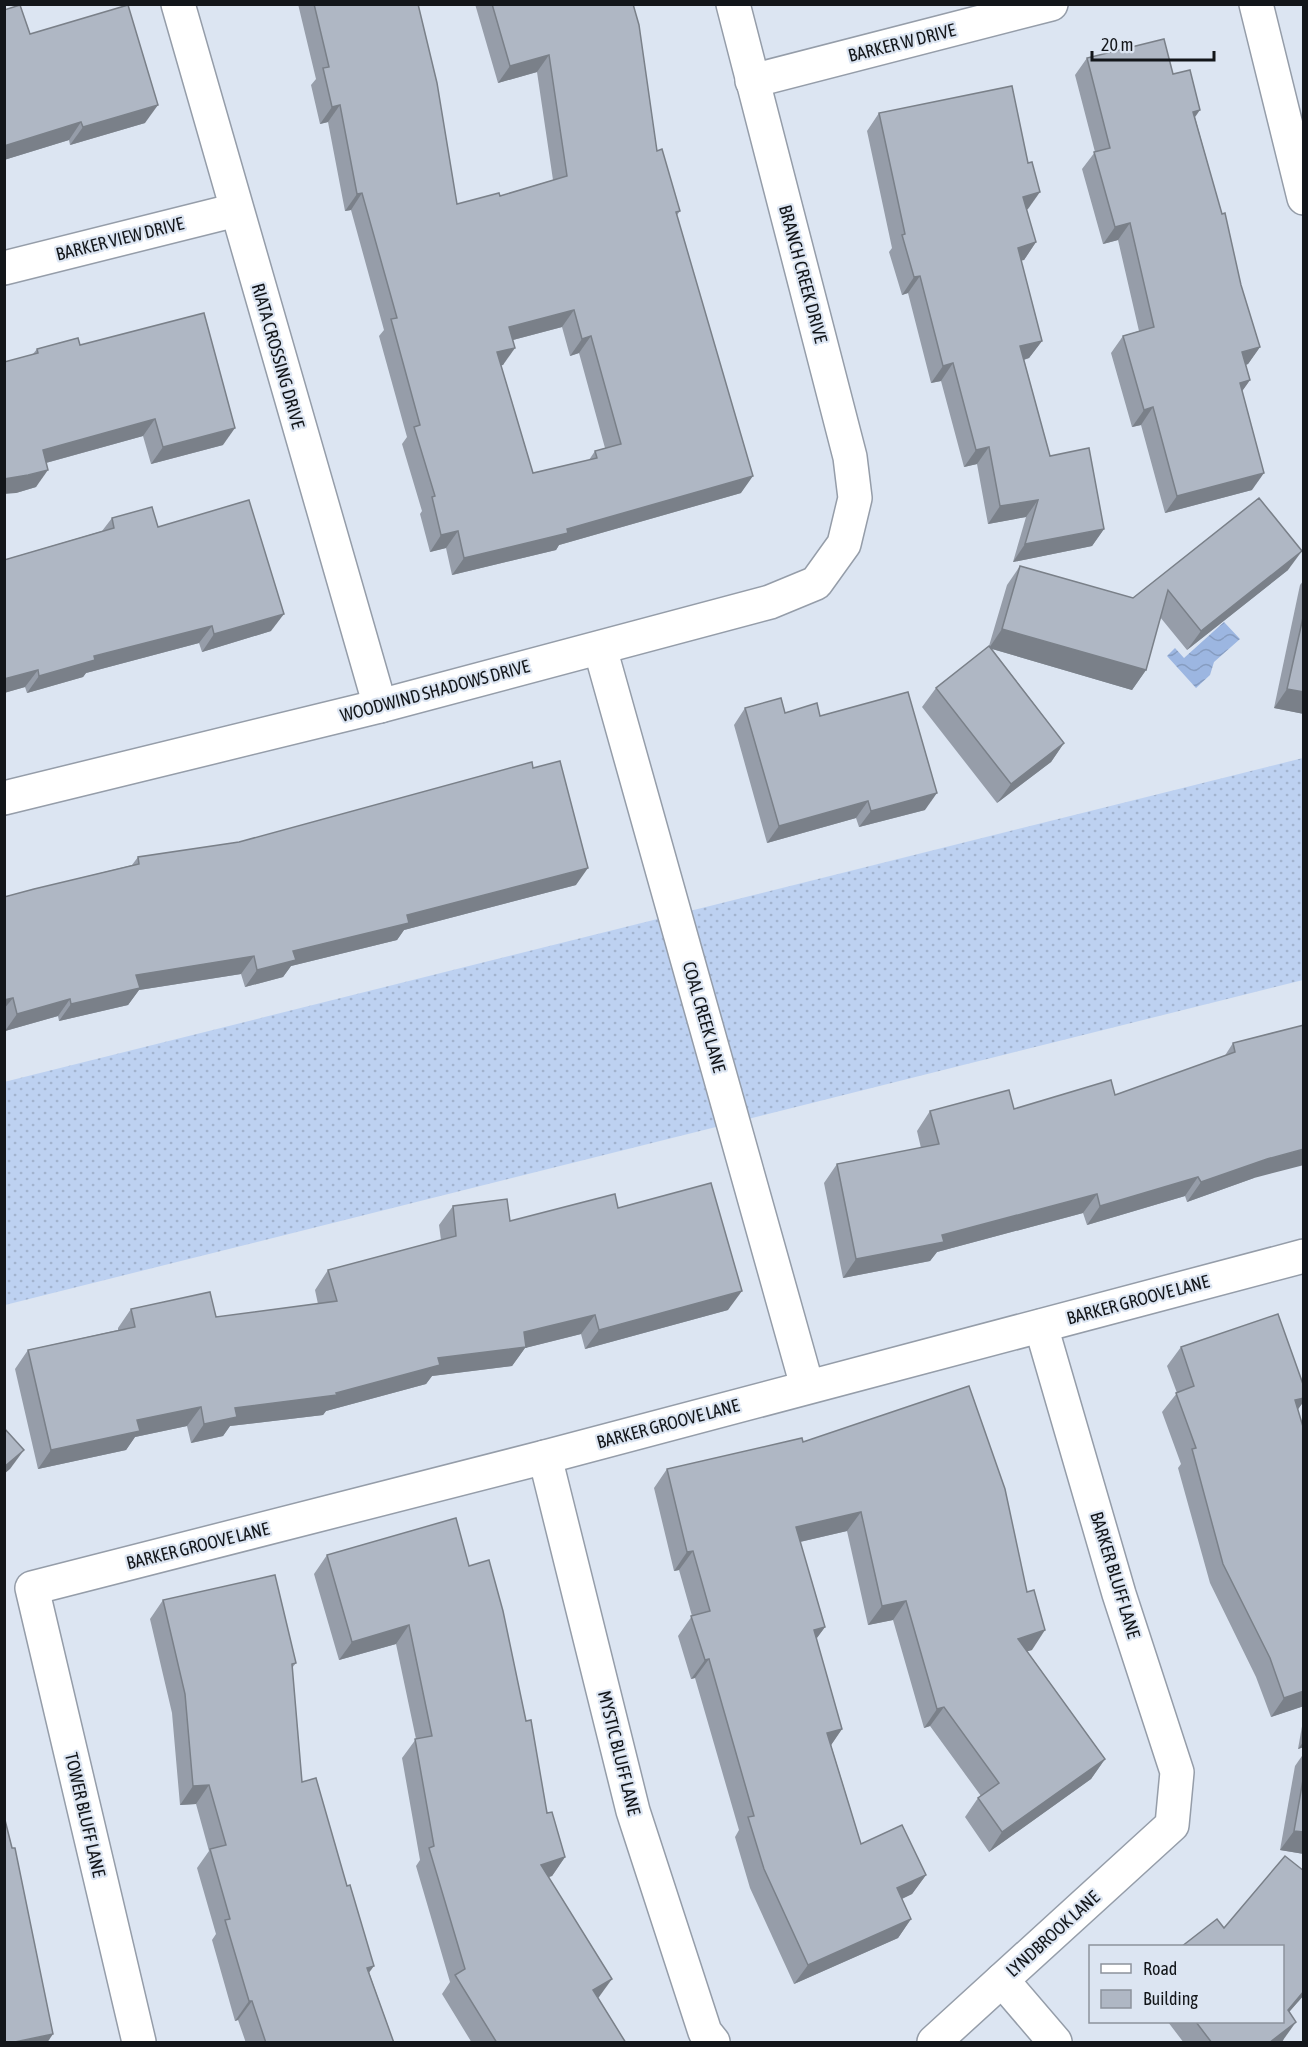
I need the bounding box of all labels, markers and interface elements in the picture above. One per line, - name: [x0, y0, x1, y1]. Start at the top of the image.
- street label: BARKER W DRIVE: [846, 19, 958, 66]
- scale bar: [1092, 24, 1214, 62]
- text: 20 m: [1101, 34, 1133, 55]
- street label: BRANCH CREEK DRIVE: [775, 203, 832, 345]
- street label: BARKER VIEW DRIVE: [54, 212, 186, 265]
- street label: RIATA CROSSING DRIVE: [248, 281, 309, 431]
- street label: WOODWIND SHADOWS DRIVE: [338, 655, 532, 726]
- street label: COAL CREEK LANE: [679, 959, 730, 1075]
- street label: BARKER GROOVE LANE: [1064, 1270, 1212, 1329]
- street label: BARKER GROOVE LANE: [594, 1394, 742, 1453]
- street label: BARKER BLUFF LANE: [1086, 1509, 1145, 1641]
- street label: BARKER GROOVE LANE: [124, 1518, 272, 1573]
- street label: MYSTIC BLUFF LANE: [594, 1688, 645, 1818]
- street label: TOWER BLUFF LANE: [61, 1751, 110, 1880]
- street label: LYNDBROOK LANE: [1002, 1886, 1104, 1981]
- legend: [1089, 1945, 1284, 2023]
- text: Road: [1143, 1958, 1177, 1979]
- text: Building: [1143, 1988, 1198, 2009]

